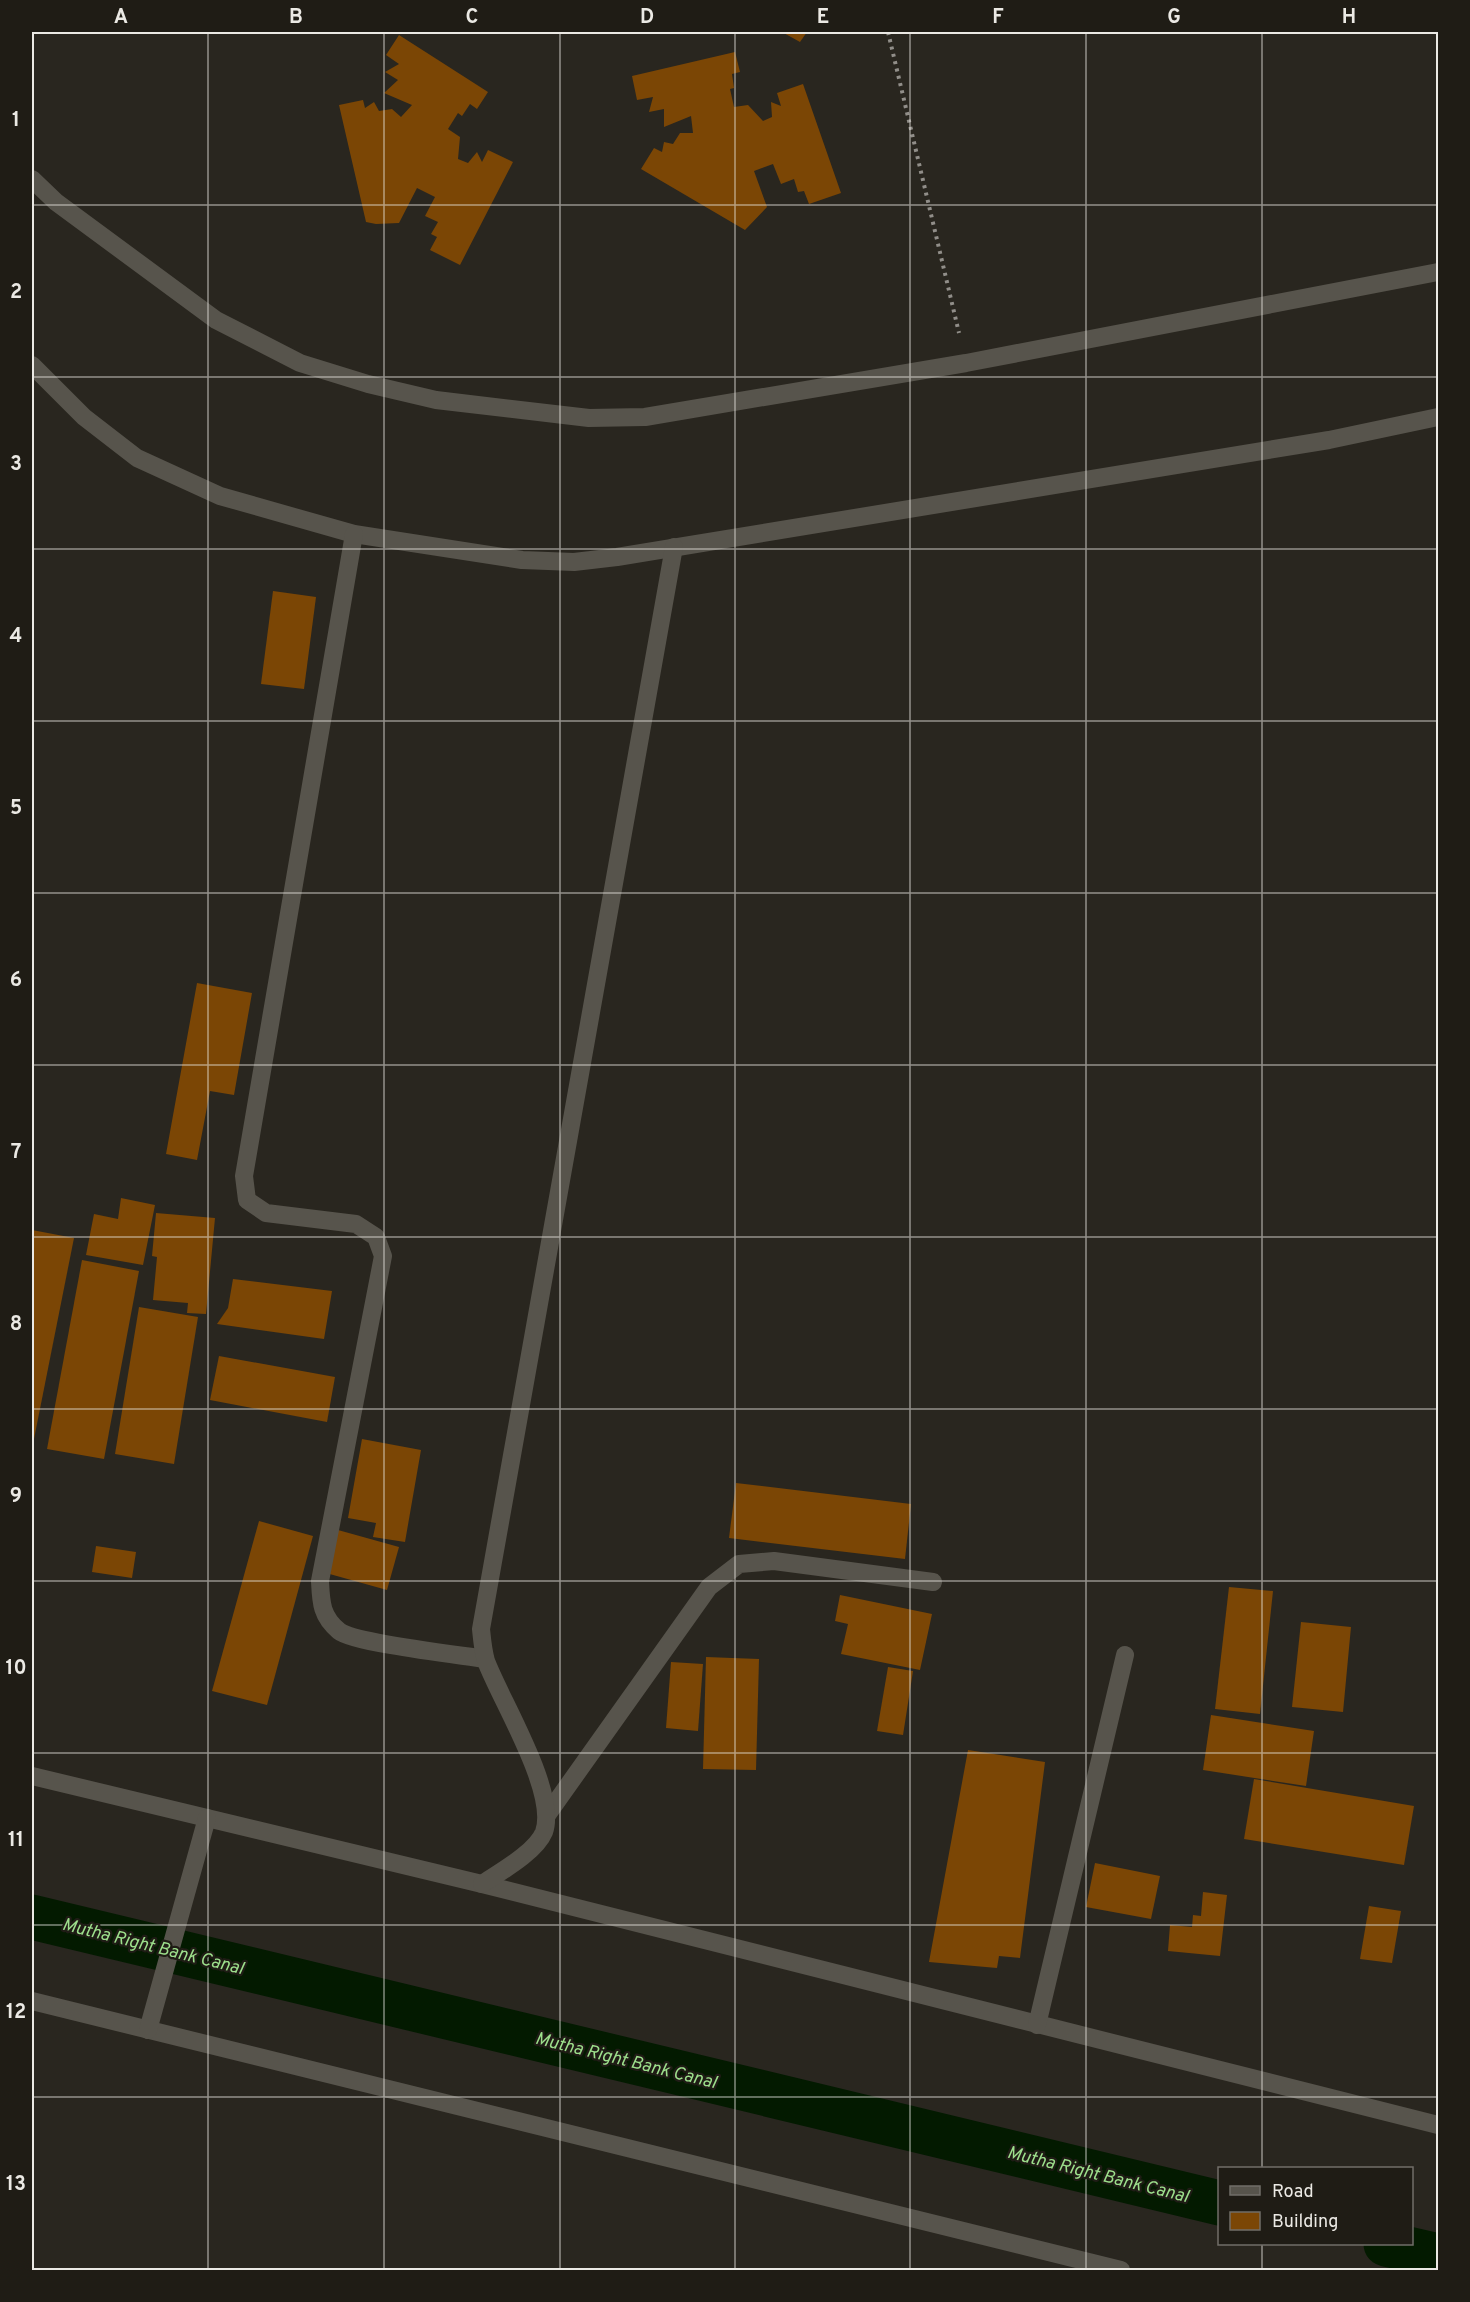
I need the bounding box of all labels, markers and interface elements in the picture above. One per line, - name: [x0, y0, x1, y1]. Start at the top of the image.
- text: A: [114, 5, 128, 31]
- text: B: [289, 5, 303, 31]
- text: C: [466, 5, 478, 31]
- text: D: [640, 5, 654, 31]
- text: E: [817, 5, 829, 31]
- text: F: [992, 5, 1004, 31]
- text: G: [1167, 5, 1181, 31]
- text: H: [1342, 5, 1356, 31]
- text: 1: [12, 108, 20, 134]
- text: 2: [10, 280, 22, 306]
- text: 3: [10, 452, 22, 478]
- text: 4: [10, 624, 22, 650]
- text: 5: [10, 796, 22, 822]
- text: 6: [10, 968, 22, 994]
- text: 7: [11, 1140, 21, 1166]
- text: 8: [10, 1312, 22, 1338]
- text: 9: [10, 1484, 22, 1510]
- text: 10: [5, 1656, 27, 1682]
- text: 11: [8, 1828, 24, 1854]
- water label: Mutha Right Bank Canal: [59, 1914, 247, 1981]
- text: 12: [6, 2000, 26, 2026]
- water label: Mutha Right Bank Canal: [532, 2028, 720, 2095]
- water label: Mutha Right Bank Canal: [1004, 2142, 1192, 2209]
- legend: [1218, 2167, 1413, 2245]
- text: 13: [6, 2172, 26, 2198]
- text: Road: [1272, 2181, 1314, 2204]
- text: Building: [1272, 2211, 1338, 2234]

